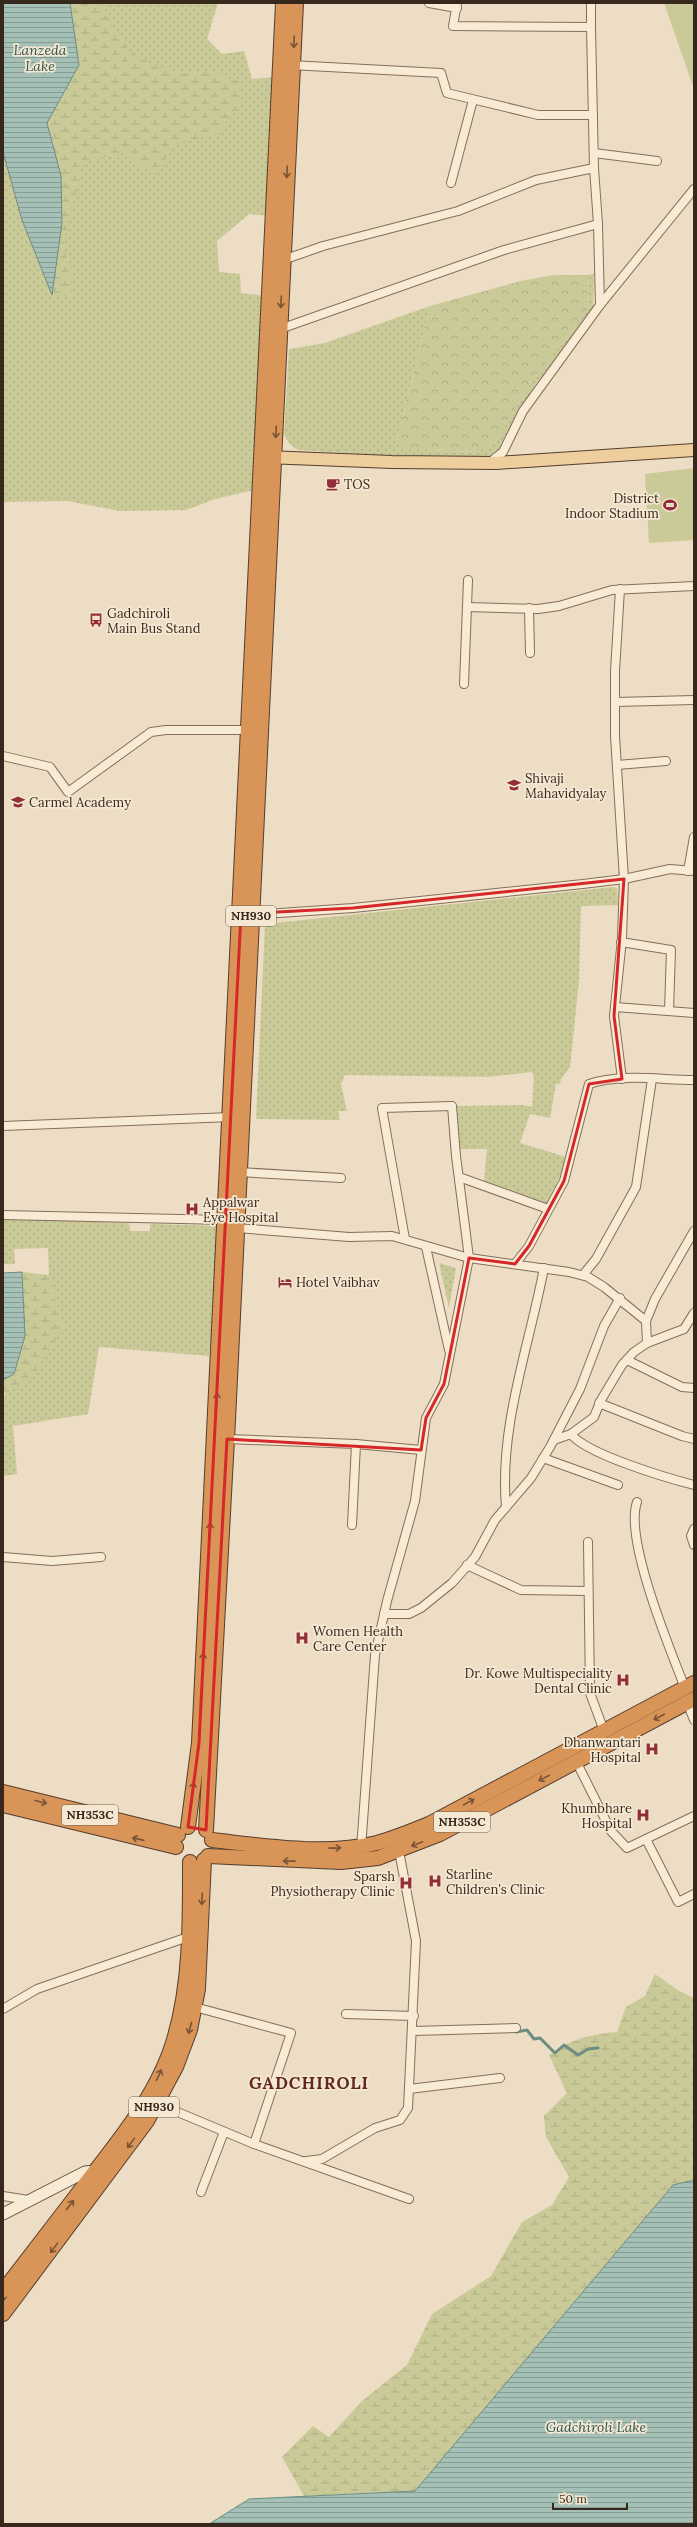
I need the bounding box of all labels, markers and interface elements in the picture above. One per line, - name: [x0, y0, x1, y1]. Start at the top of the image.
- one-way arrow: [290, 35, 298, 48]
- water label: Lanzeda Lake: [13, 41, 67, 75]
- one-way arrow: [283, 165, 291, 178]
- one-way arrow: [278, 295, 285, 308]
- one-way arrow: [272, 425, 279, 438]
- cafe icon: TOS: [325, 476, 341, 492]
- place label: TOS: [344, 476, 370, 493]
- place label: District Indoor Stadium: [565, 490, 659, 522]
- sports icon: District Indoor Stadium: [662, 497, 678, 513]
- place label: Gadchiroli Main Bus Stand: [107, 605, 201, 637]
- bus stop icon: Gadchiroli Main Bus Stand: [88, 612, 104, 628]
- place label: Shivaji Mahavidyalay: [525, 770, 607, 802]
- school or university icon: Shivaji Mahavidyalay: [506, 777, 522, 793]
- school or university icon: Carmel Academy: [10, 794, 26, 810]
- place label: Carmel Academy: [29, 794, 131, 811]
- road number: NH930: [226, 906, 276, 926]
- place label: Appalwar Eye Hospital: [202, 1194, 279, 1226]
- hospital icon: Appalwar Eye Hospital: [184, 1201, 200, 1217]
- hotel icon: Hotel Vaibhav: [277, 1274, 293, 1290]
- place label: Hotel Vaibhav: [296, 1274, 380, 1291]
- one-way arrow: [213, 1393, 221, 1406]
- one-way arrow: [206, 1523, 214, 1536]
- place label: Women Health Care Center: [313, 1623, 403, 1655]
- hospital icon: Women Health Care Center: [294, 1630, 310, 1646]
- one-way arrow: [200, 1653, 207, 1666]
- place label: Dr. Kowe Multispeciality Dental Clinic: [464, 1665, 612, 1697]
- hospital icon: Dr. Kowe Multispeciality Dental Clinic: [615, 1672, 631, 1688]
- one-way arrow: [654, 1714, 666, 1721]
- place label: Dhanwantari Hospital: [564, 1734, 641, 1766]
- hospital icon: Dhanwantari Hospital: [644, 1741, 660, 1757]
- one-way arrow: [539, 1774, 551, 1782]
- one-way arrow: [189, 1782, 197, 1795]
- one-way arrow: [463, 1797, 475, 1805]
- one-way arrow: [34, 1799, 47, 1806]
- place label: Khumbhare Hospital: [561, 1800, 632, 1832]
- road number: NH353C: [62, 1805, 118, 1825]
- hospital icon: Khumbhare Hospital: [635, 1807, 651, 1823]
- road number: NH353C: [434, 1812, 490, 1832]
- one-way arrow: [132, 1834, 145, 1842]
- one-way arrow: [411, 1840, 423, 1848]
- one-way arrow: [328, 1844, 341, 1852]
- one-way arrow: [283, 1857, 296, 1865]
- place label: Starline Children's Clinic: [446, 1866, 545, 1898]
- place label: Sparsh Physiotherapy Clinic: [271, 1868, 395, 1900]
- hospital icon: Starline Children's Clinic: [427, 1873, 443, 1889]
- hospital icon: Sparsh Physiotherapy Clinic: [398, 1875, 414, 1891]
- one-way arrow: [198, 1892, 206, 1905]
- one-way arrow: [186, 2021, 193, 2034]
- one-way arrow: [156, 2069, 163, 2081]
- district label: GADCHIROLI: [249, 2072, 369, 2094]
- road number: NH930: [129, 2097, 179, 2117]
- one-way arrow: [126, 2137, 135, 2148]
- one-way arrow: [65, 2199, 74, 2210]
- one-way arrow: [49, 2242, 58, 2253]
- water label: Gadchiroli Lake: [546, 2418, 647, 2436]
- scale bar: [553, 2485, 627, 2511]
- text: 50 m: [559, 2491, 587, 2506]

